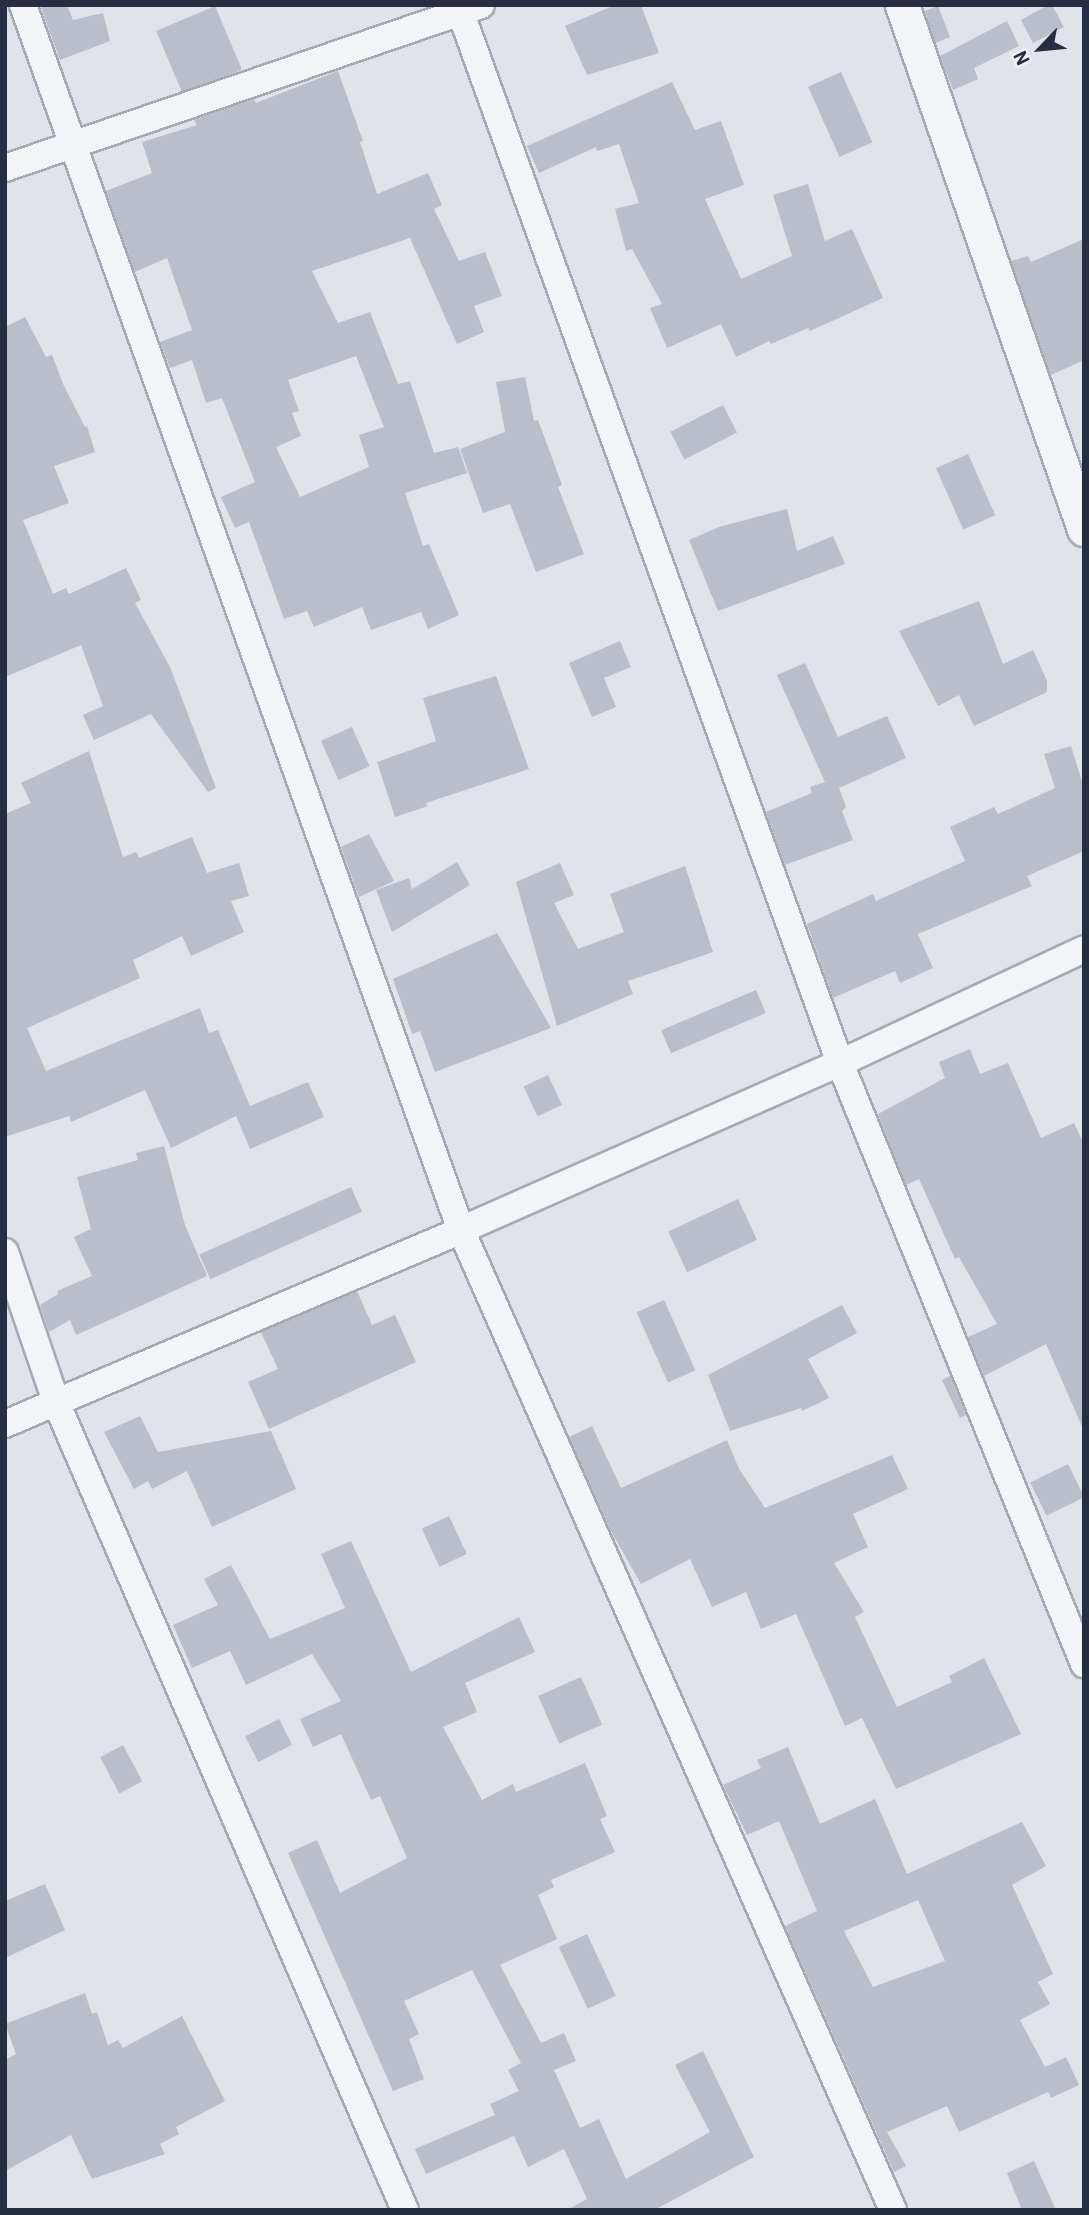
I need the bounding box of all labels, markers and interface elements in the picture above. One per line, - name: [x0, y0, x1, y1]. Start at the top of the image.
- north arrow: [1005, 14, 1075, 84]
- text: N: [1008, 48, 1034, 69]

